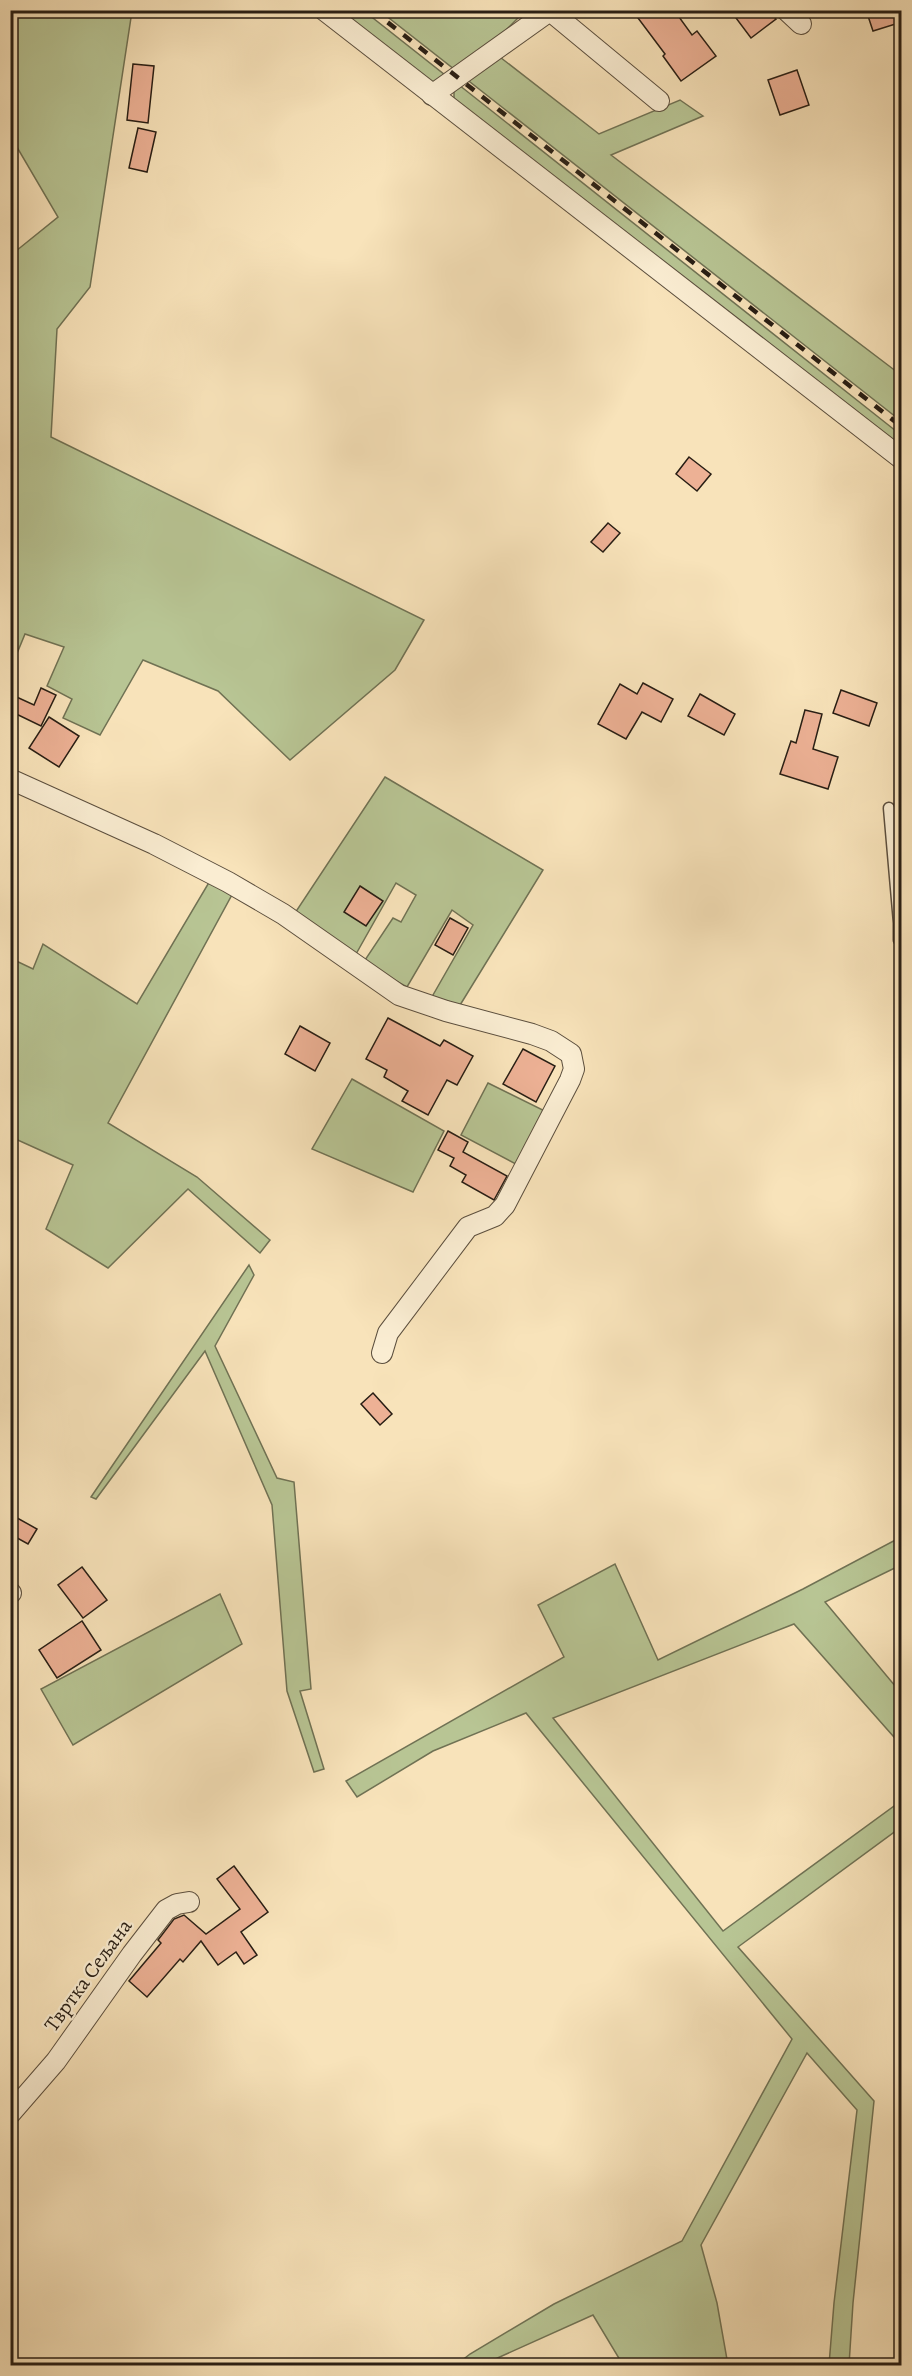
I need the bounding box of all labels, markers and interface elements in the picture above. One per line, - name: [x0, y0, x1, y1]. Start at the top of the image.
- street label: Твртка Сељана: [38, 1913, 139, 2037]

